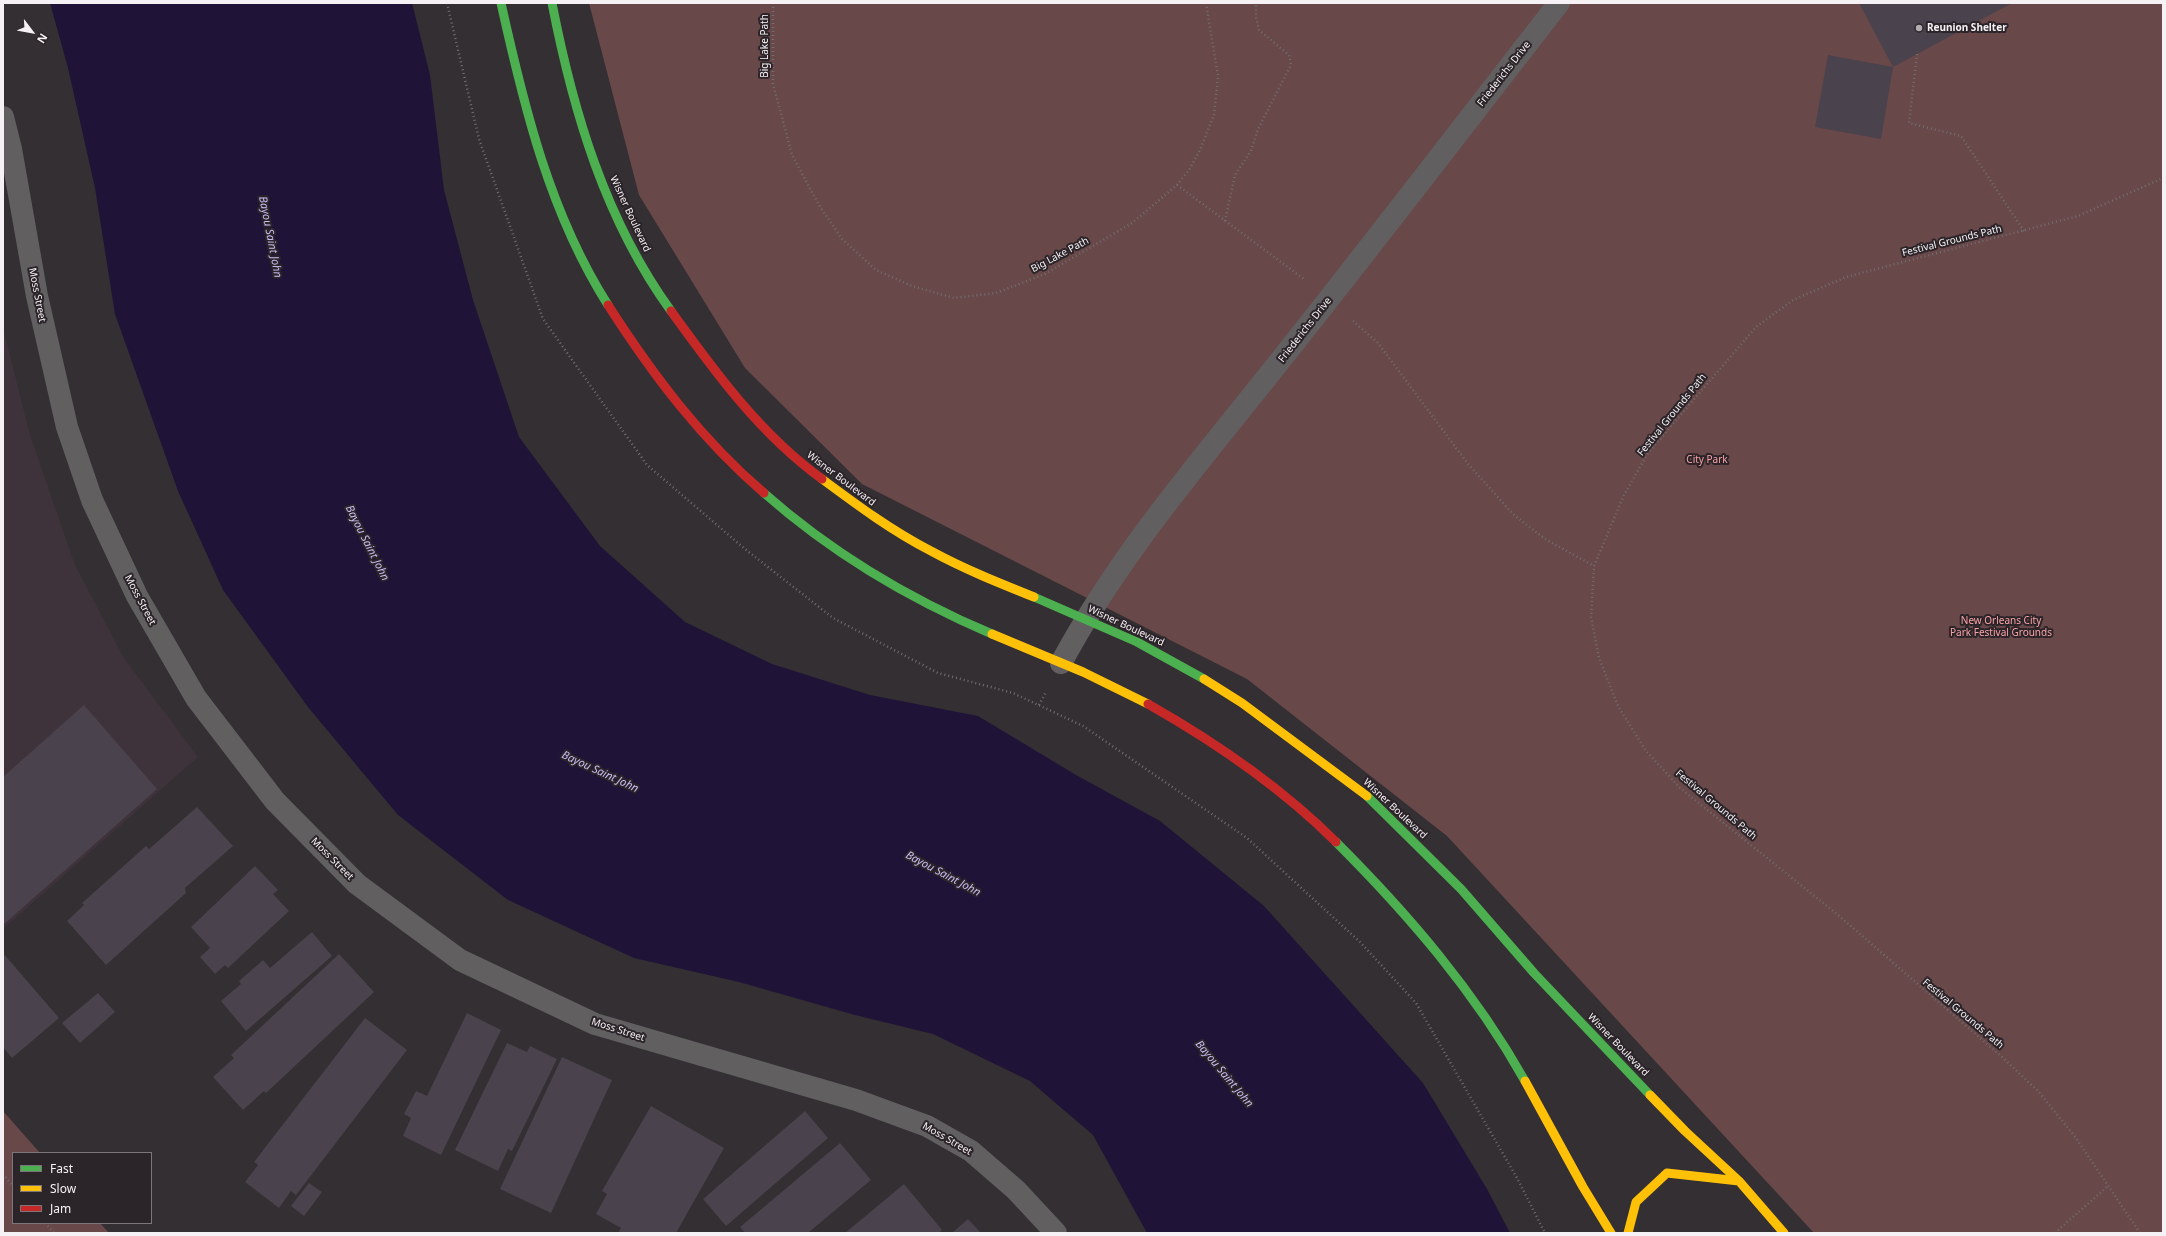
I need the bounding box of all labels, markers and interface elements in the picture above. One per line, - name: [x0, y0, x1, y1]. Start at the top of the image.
- north arrow: [12, 12, 52, 52]
- street label: Big Lake Path: [759, 14, 771, 78]
- place label: Reunion Shelter: [1927, 22, 2007, 34]
- marker: Reunion Shelter: [1914, 23, 1924, 33]
- text: N: [34, 31, 51, 46]
- street label: Friederichs Drive: [1475, 39, 1533, 109]
- street label: Wisner Boulevard: [607, 174, 653, 254]
- water label: Bayou Saint John: [256, 195, 284, 279]
- street label: Festival Grounds Path: [1901, 223, 2003, 259]
- street label: Big Lake Path: [1029, 235, 1091, 275]
- street label: Moss Street: [26, 267, 48, 323]
- street label: Friederichs Drive: [1276, 295, 1334, 365]
- street label: Festival Grounds Path: [1635, 371, 1709, 459]
- street label: Wisner Boulevard: [804, 449, 878, 509]
- park label: City Park: [1686, 454, 1728, 466]
- water label: Bayou Saint John: [342, 503, 392, 583]
- street label: Moss Street: [122, 573, 158, 627]
- street label: Wisner Boulevard: [1086, 603, 1166, 649]
- park label: New Orleans City Park Festival Grounds: [1950, 615, 2052, 638]
- water label: Bayou Saint John: [560, 749, 640, 795]
- street label: Festival Grounds Path: [1673, 768, 1759, 842]
- street label: Wisner Boulevard: [1361, 776, 1429, 842]
- street label: Moss Street: [308, 835, 356, 883]
- water label: Bayou Saint John: [903, 849, 983, 899]
- street label: Festival Grounds Path: [1920, 977, 2006, 1051]
- street label: Wisner Boulevard: [1585, 1011, 1651, 1079]
- street label: Moss Street: [590, 1016, 646, 1044]
- water label: Bayou Saint John: [1192, 1038, 1256, 1110]
- street label: Moss Street: [920, 1120, 974, 1158]
- legend: [12, 1152, 152, 1224]
- text: Fast: [50, 1160, 73, 1177]
- text: Slow: [50, 1180, 76, 1197]
- text: Jam: [50, 1200, 71, 1217]

